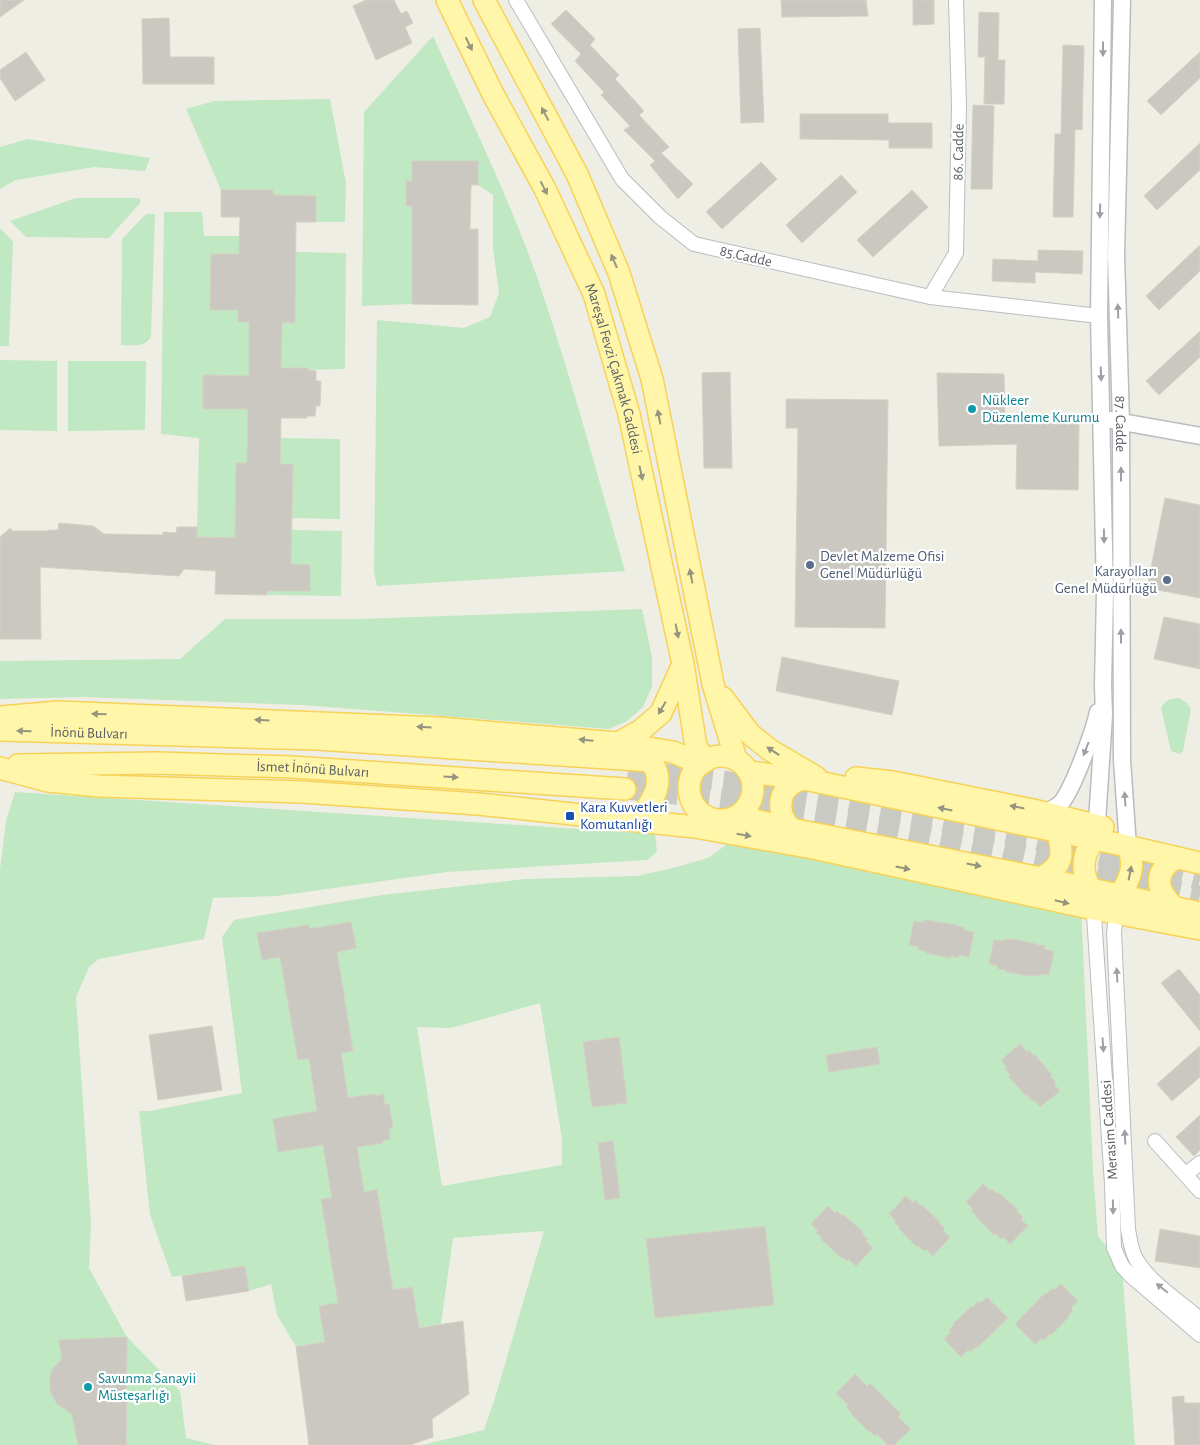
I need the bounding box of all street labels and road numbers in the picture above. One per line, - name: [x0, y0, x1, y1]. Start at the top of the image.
- street label: 86. Cadde: [951, 123, 966, 181]
- street label: 85.Cadde: [718, 243, 774, 270]
- street label: Mareşal Fevzi Çakmak Caddesi: [582, 281, 644, 455]
- street label: 87. Cadde: [1112, 395, 1128, 452]
- street label: İnönü Bulvarı: [50, 722, 128, 742]
- street label: İsmet İnönü Bulvarı: [256, 757, 370, 780]
- street label: Merasim Caddesi: [1099, 1080, 1120, 1180]

